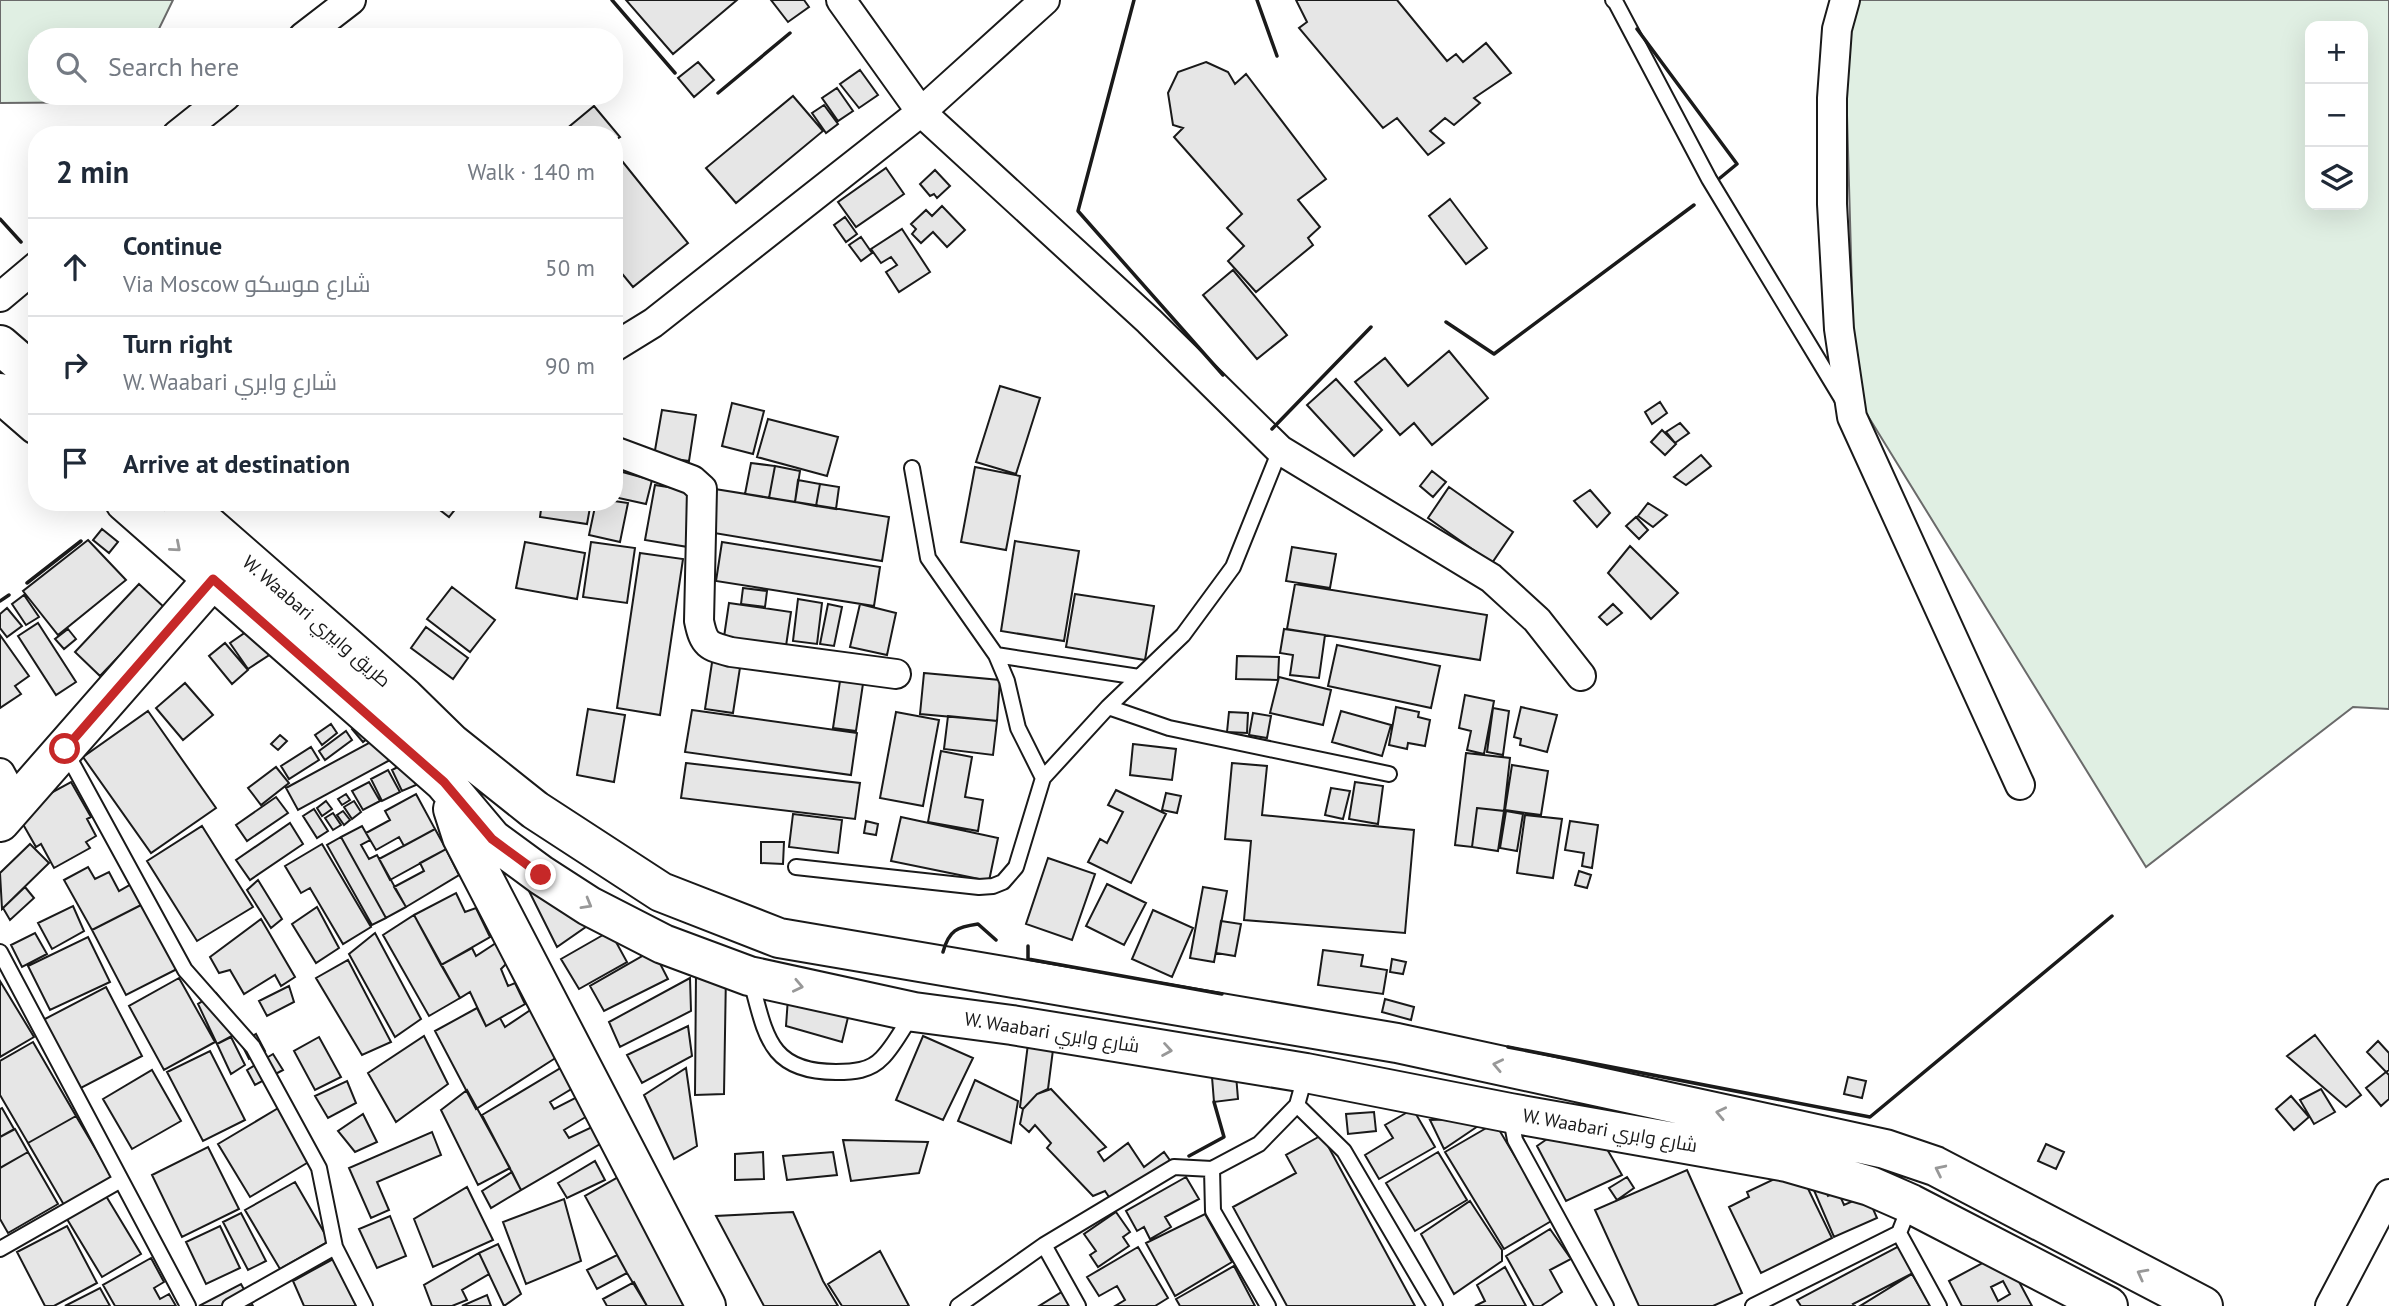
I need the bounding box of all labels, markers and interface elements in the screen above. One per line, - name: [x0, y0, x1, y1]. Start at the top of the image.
- map controls: [2305, 21, 2368, 210]
- button: +: [2305, 21, 2368, 84]
- search box: [28, 28, 623, 105]
- icon: search: [52, 48, 90, 86]
- text: Search here: [108, 50, 239, 83]
- button: −: [2305, 84, 2368, 147]
- button: layers: [2305, 147, 2368, 210]
- text: 2 min: [56, 152, 129, 191]
- text: Walk · 140 m: [468, 157, 595, 186]
- text: Continue: [123, 229, 222, 262]
- icon: ahead: [56, 248, 94, 286]
- text: 50 m: [545, 253, 595, 282]
- text: Via Moscow شارع موسكو: [123, 269, 371, 298]
- text: Turn right: [123, 327, 232, 360]
- icon: right: [56, 346, 94, 384]
- text: 90 m: [545, 351, 595, 380]
- text: W. Waabari شارع وابري: [123, 367, 337, 396]
- icon: arrive: [56, 444, 94, 482]
- text: Arrive at destination: [123, 447, 350, 480]
- one-way arrow: [168, 539, 181, 551]
- street label: W. Waabari طريق وابيري: [236, 550, 396, 694]
- route start: [49, 733, 80, 764]
- route end: [525, 859, 556, 890]
- one-way arrow: [580, 896, 593, 909]
- one-way arrow: [792, 978, 804, 993]
- street label: W. Waabari شارع وابري: [962, 1006, 1141, 1061]
- one-way arrow: [1161, 1042, 1173, 1057]
- one-way arrow: [1492, 1058, 1504, 1073]
- street label: W. Waabari شارع وابري: [1520, 1103, 1699, 1160]
- one-way arrow: [1715, 1107, 1727, 1122]
- one-way arrow: [1935, 1164, 1948, 1178]
- one-way arrow: [2137, 1269, 2149, 1283]

